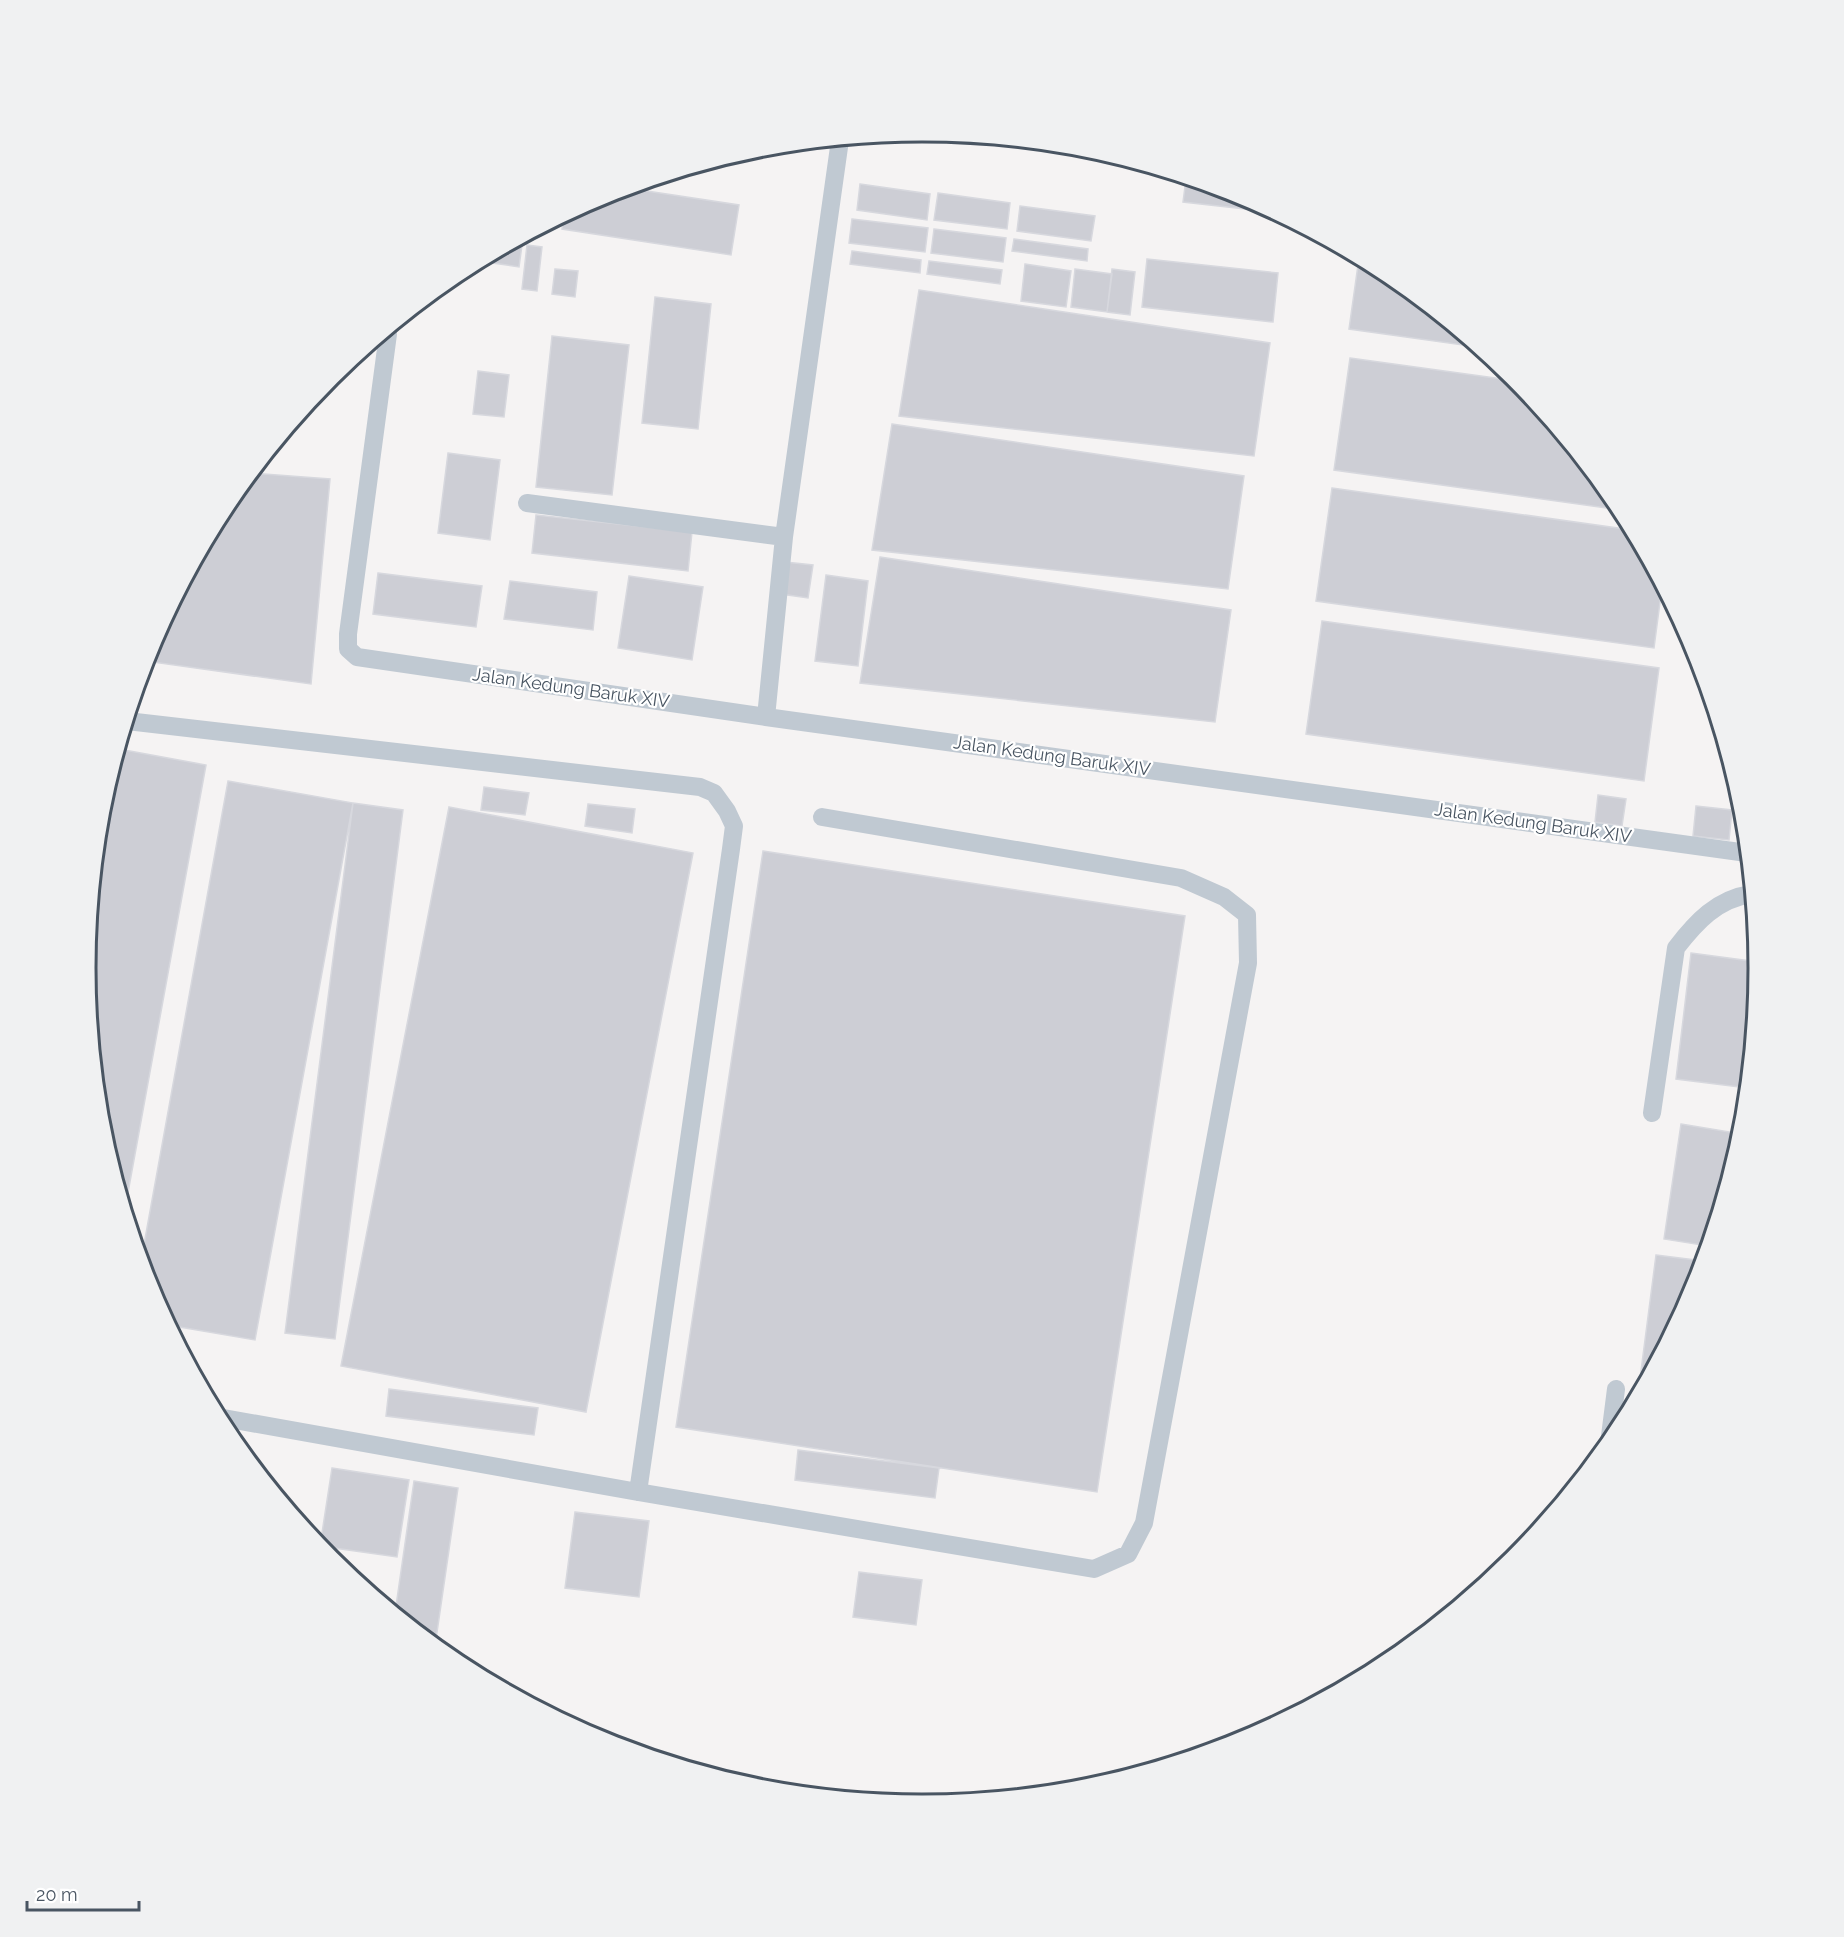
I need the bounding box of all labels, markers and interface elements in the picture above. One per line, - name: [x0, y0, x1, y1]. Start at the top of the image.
- street label: Jalan Kedung Baruk XIV: [471, 663, 671, 712]
- street label: Jalan Kedung Baruk XIV: [952, 731, 1152, 780]
- street label: Jalan Kedung Baruk XIV: [1433, 798, 1633, 847]
- scale bar: [27, 1874, 140, 1912]
- text: 20 m: [36, 1884, 78, 1905]

